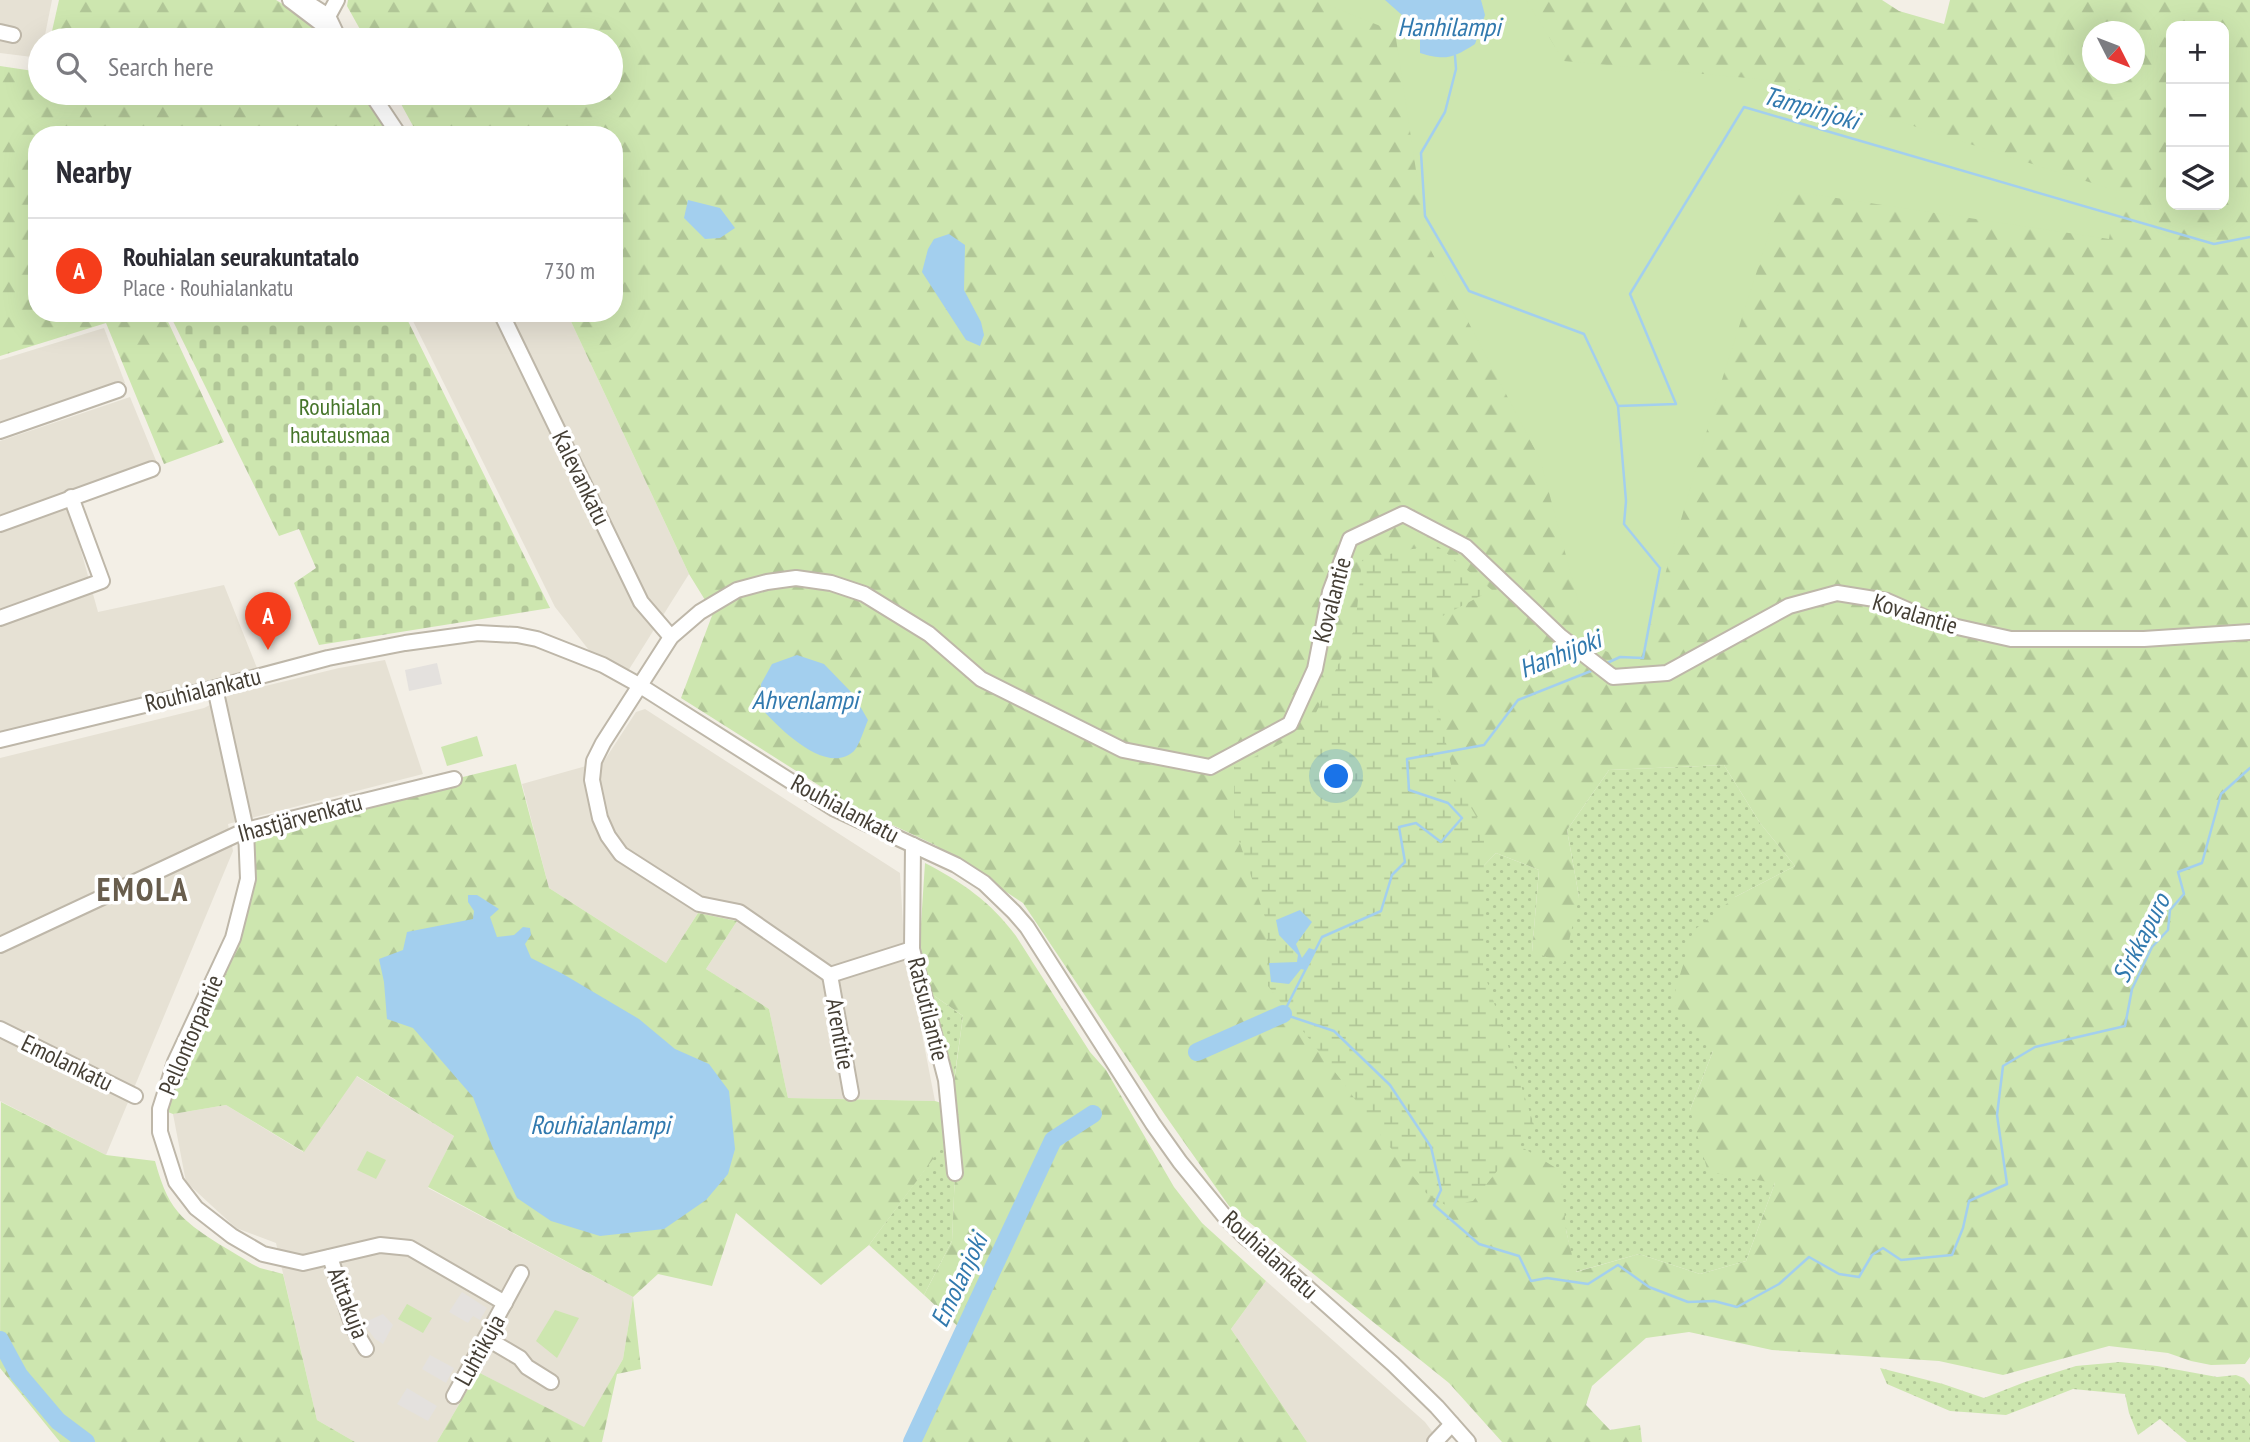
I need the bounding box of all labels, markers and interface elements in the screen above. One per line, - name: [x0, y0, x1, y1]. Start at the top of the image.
- water label: Hanhilampi: [1397, 10, 1504, 43]
- north arrow: [2082, 21, 2145, 84]
- map controls: [2166, 21, 2229, 210]
- button: +: [2166, 21, 2229, 84]
- search box: [28, 28, 623, 105]
- icon: search: [52, 48, 90, 86]
- text: Search here: [108, 50, 214, 83]
- water label: Tampinjoki: [1760, 78, 1866, 138]
- button: −: [2166, 84, 2229, 147]
- button: layers: [2166, 147, 2229, 210]
- text: Nearby: [56, 152, 131, 191]
- text: Rouhialan seurakuntatalo: [123, 240, 359, 273]
- text: A: [73, 256, 85, 285]
- text: 730 m: [544, 256, 595, 285]
- text: Place · Rouhialankatu: [123, 273, 293, 302]
- park label: Rouhialan hautausmaa: [290, 391, 390, 450]
- street label: Kalevankatu: [545, 425, 618, 530]
- street label: Kovalantie: [1305, 554, 1358, 646]
- street label: Kovalantie: [1869, 586, 1961, 641]
- pin: A: [245, 592, 291, 650]
- water label: Hanhijoki: [1514, 621, 1609, 685]
- street label: Rouhialankatu: [142, 660, 264, 719]
- water label: Ahvenlampi: [752, 683, 862, 716]
- your location: [1319, 759, 1353, 793]
- street label: Rouhialankatu: [786, 767, 905, 850]
- street label: Ihastjärvenkatu: [234, 786, 365, 849]
- district label: EMOLA: [97, 868, 189, 910]
- water label: Sirkkapuro: [2104, 886, 2178, 988]
- street label: Ratsutilantie: [901, 954, 956, 1064]
- street label: Pellontorpantie: [151, 970, 230, 1100]
- street label: Arentitie: [819, 996, 862, 1072]
- street label: Emolankatu: [16, 1027, 118, 1098]
- water label: Rouhialanlampi: [530, 1108, 673, 1141]
- street label: Rouhialankatu: [1216, 1203, 1325, 1306]
- water label: Emolanjoki: [923, 1225, 996, 1332]
- street label: Aittakuja: [321, 1263, 376, 1343]
- street label: Luhtikuja: [447, 1309, 512, 1391]

